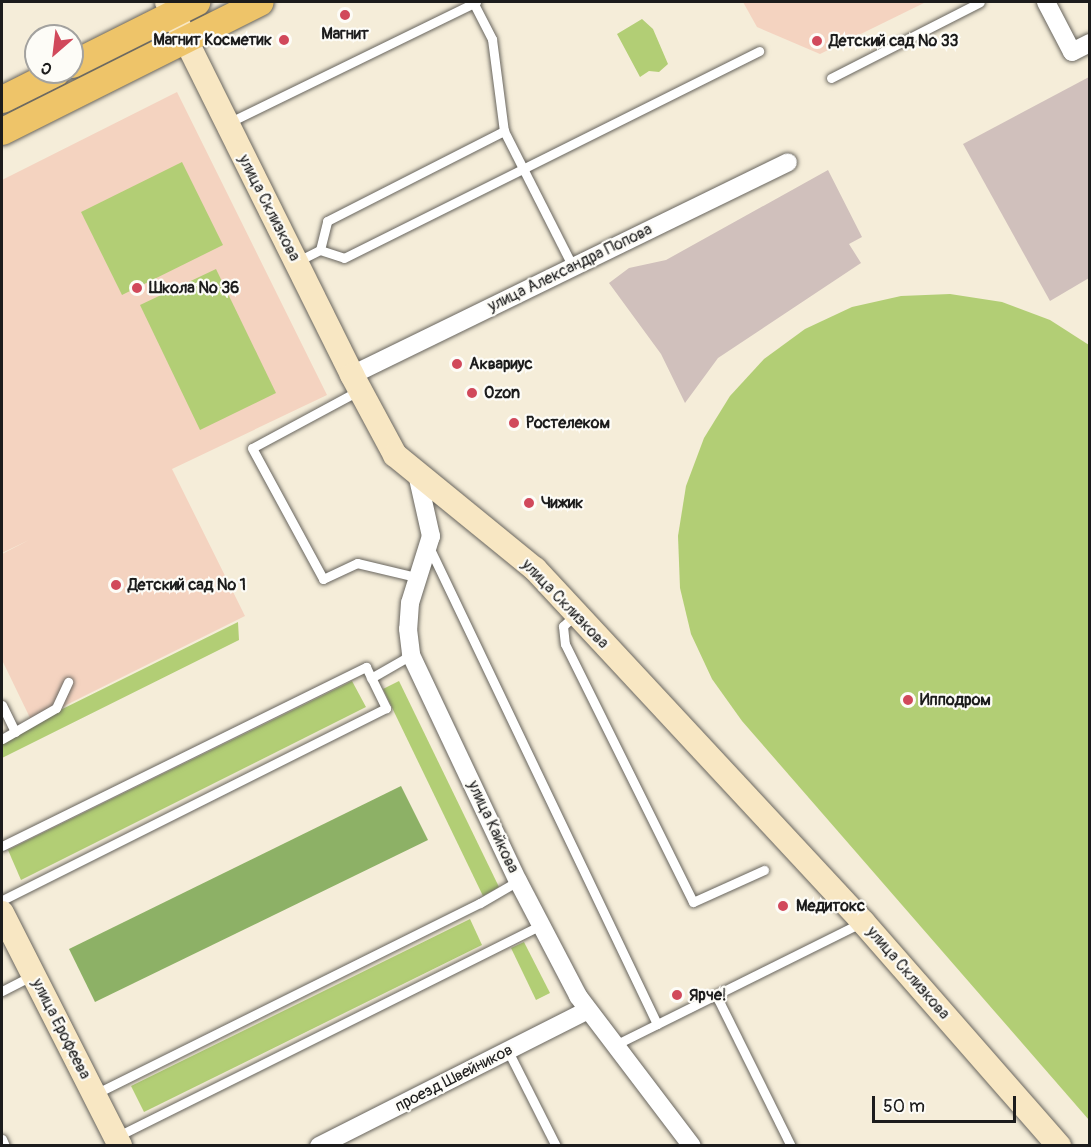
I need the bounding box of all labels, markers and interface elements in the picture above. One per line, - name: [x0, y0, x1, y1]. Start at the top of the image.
- marker: Магнит: [338, 8, 352, 22]
- north arrow: [24, 24, 84, 84]
- place label: Магнит: [321, 24, 369, 44]
- place label: Магнит Косметик: [153, 30, 272, 50]
- place label: Детский сад № 33: [829, 31, 959, 51]
- marker: Магнит Косметик: [277, 33, 291, 47]
- marker: Детский сад № 33: [810, 34, 824, 48]
- text: С: [37, 57, 56, 79]
- street label: улица Склизкова: [234, 152, 304, 264]
- street label: улица Александра Попова: [485, 220, 655, 316]
- place label: Школа № 36: [149, 278, 239, 298]
- marker: Школа № 36: [130, 281, 144, 295]
- place label: Аквариус: [469, 354, 533, 374]
- marker: Аквариус: [450, 357, 464, 371]
- place label: Ozon: [484, 383, 520, 403]
- marker: Ozon: [465, 386, 479, 400]
- place label: Ростелеком: [526, 413, 610, 433]
- marker: Ростелеком: [507, 416, 521, 430]
- place label: Чижик: [541, 493, 583, 513]
- marker: Чижик: [522, 496, 536, 510]
- street label: улица Склизкова: [518, 555, 612, 653]
- place label: Детский сад № 1: [128, 575, 246, 595]
- marker: Детский сад № 1: [109, 578, 123, 592]
- place label: Ипподром: [920, 690, 991, 710]
- marker: Ипподром: [901, 693, 915, 707]
- street label: улица Кайкова: [463, 778, 523, 876]
- place label: Медитокс: [796, 896, 865, 916]
- marker: Медитокс: [774, 897, 792, 915]
- street label: улица Склизкова: [862, 923, 954, 1023]
- street label: улица Ерофеева: [27, 976, 95, 1082]
- place label: Ярче!: [689, 985, 726, 1005]
- marker: Ярче!: [670, 988, 684, 1002]
- street label: проезд Швейников: [392, 1040, 516, 1116]
- scale bar: [875, 1084, 1019, 1122]
- text: 50 m: [883, 1095, 925, 1118]

